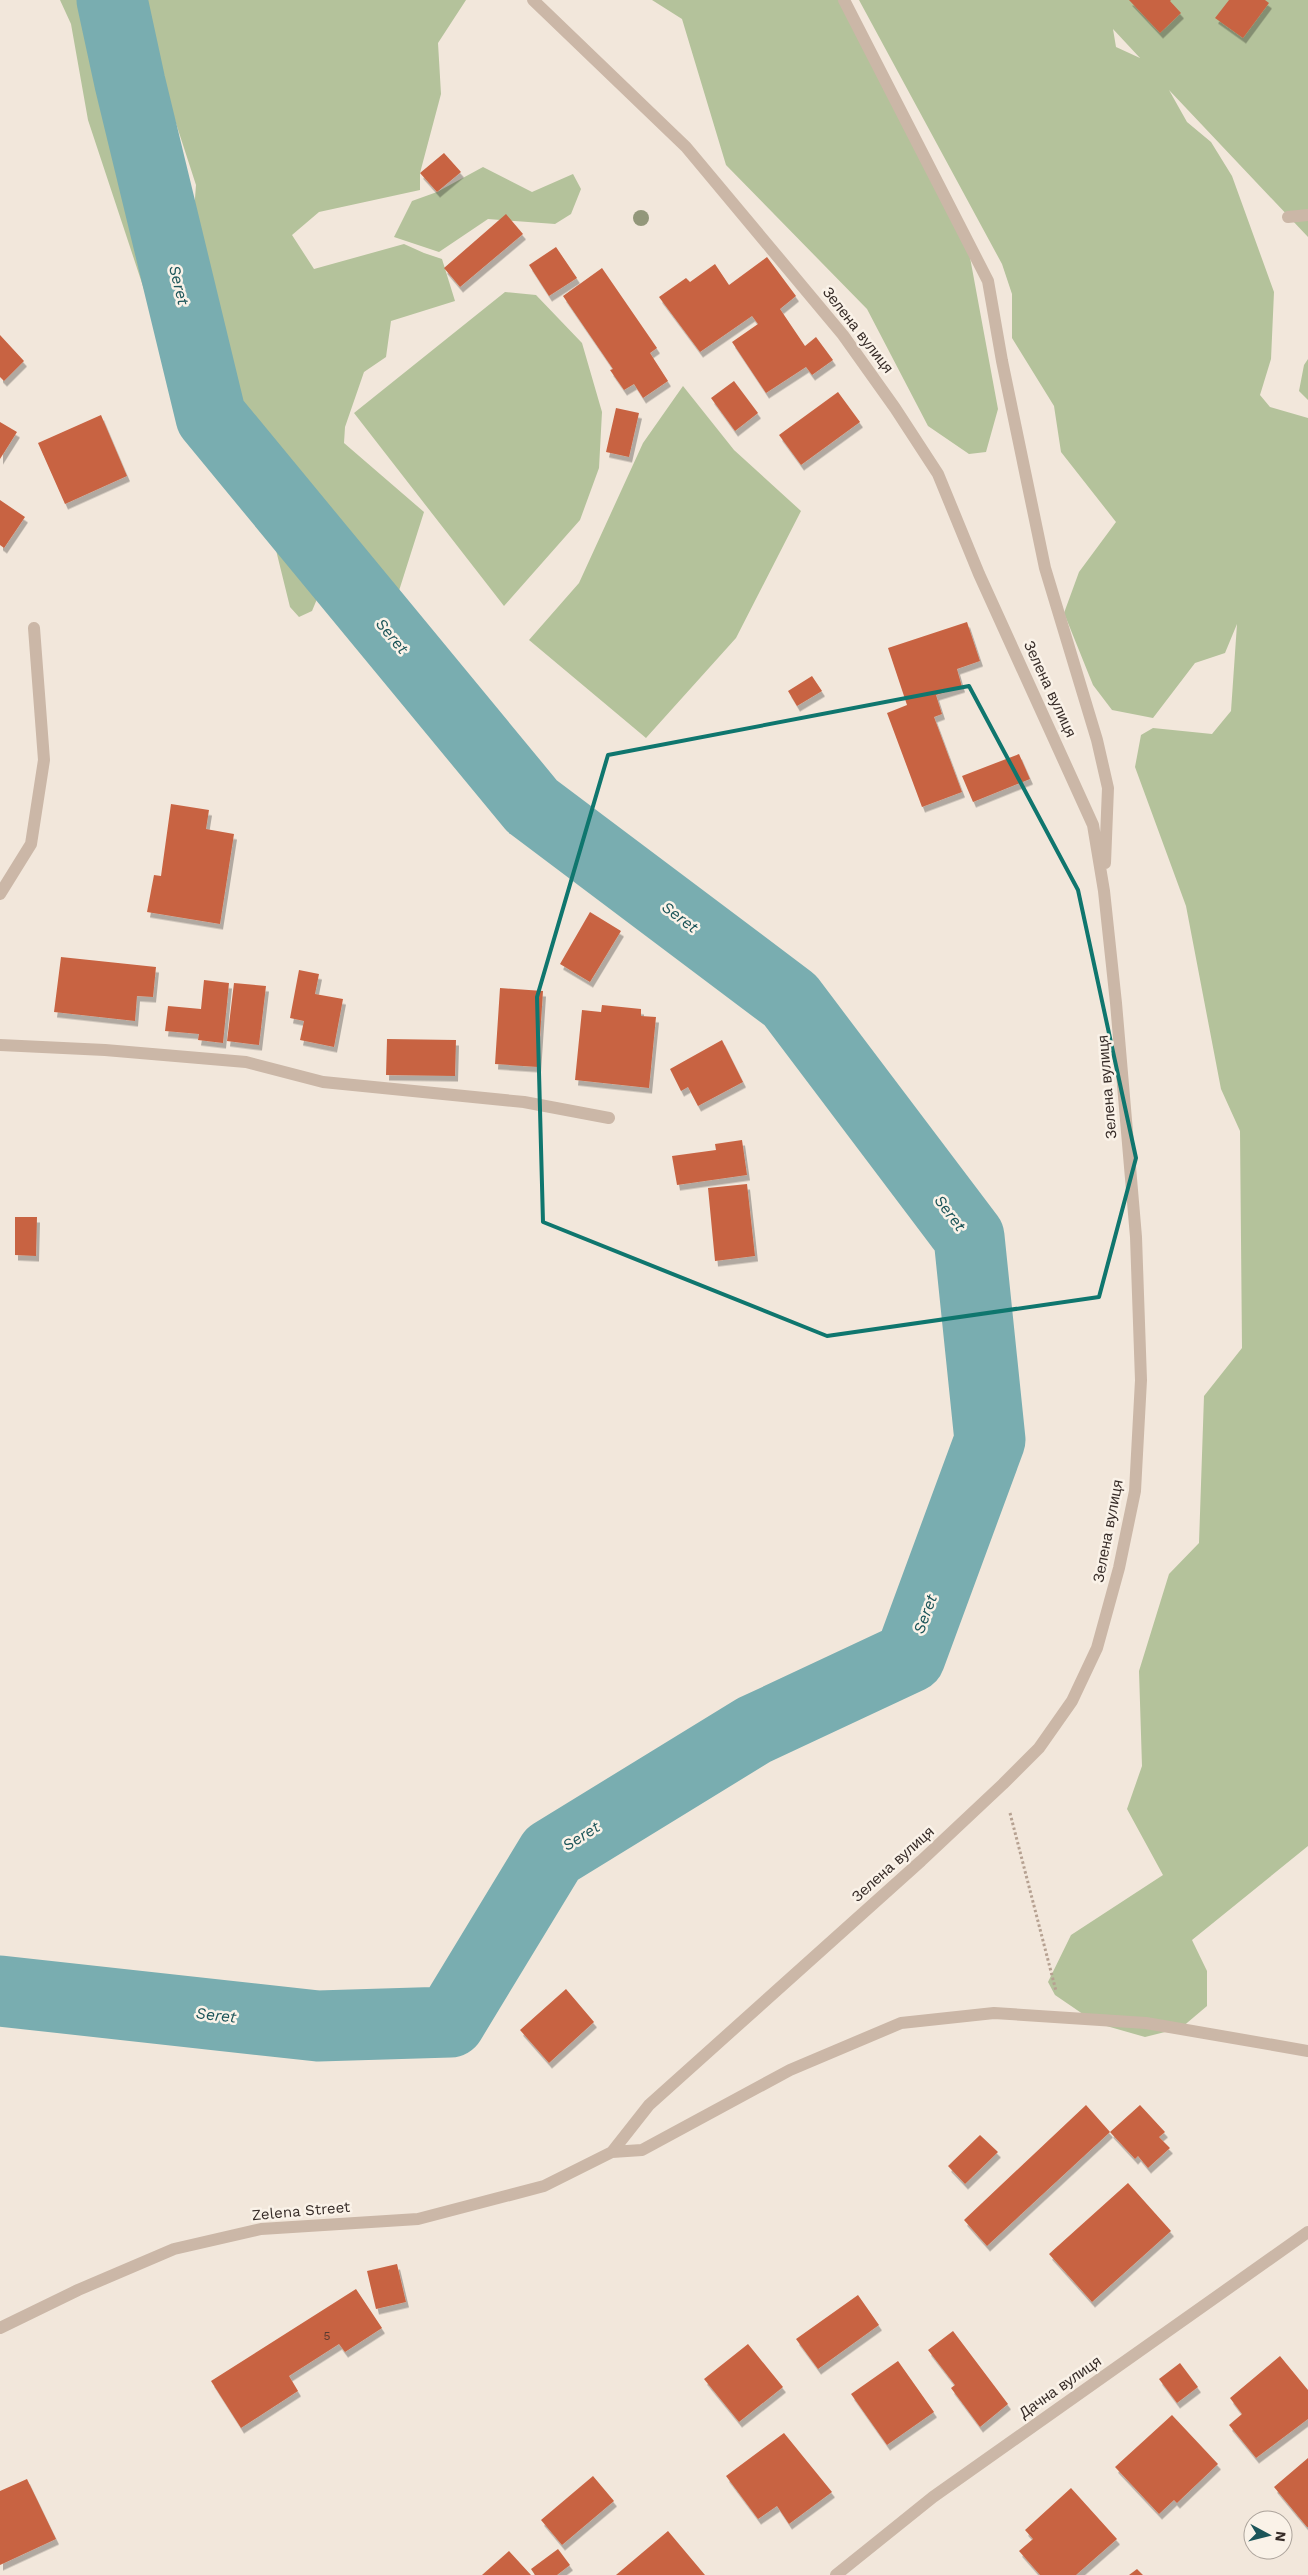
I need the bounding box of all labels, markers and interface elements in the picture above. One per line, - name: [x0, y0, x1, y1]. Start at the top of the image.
- water label: Seret: [165, 263, 193, 308]
- street label: Зелена вулиця: [819, 283, 897, 377]
- water label: Seret: [372, 614, 413, 658]
- street label: Зелена вулиця: [1020, 638, 1080, 740]
- water label: Seret: [658, 897, 702, 937]
- street label: Зелена вулиця: [1093, 1034, 1121, 1140]
- water label: Seret: [930, 1191, 970, 1235]
- street label: Зелена вулиця: [1089, 1478, 1127, 1584]
- water label: Seret: [909, 1591, 941, 1636]
- water label: Seret: [559, 1817, 604, 1855]
- street label: Зелена вулиця: [848, 1822, 938, 1906]
- water label: Seret: [195, 2003, 238, 2027]
- street label: Zelena Street: [251, 2198, 352, 2224]
- house number: 5: [324, 2329, 331, 2343]
- street label: Дачна вулиця: [1015, 2352, 1105, 2422]
- north arrow: [1243, 2510, 1293, 2560]
- text: N: [1272, 2530, 1289, 2543]

